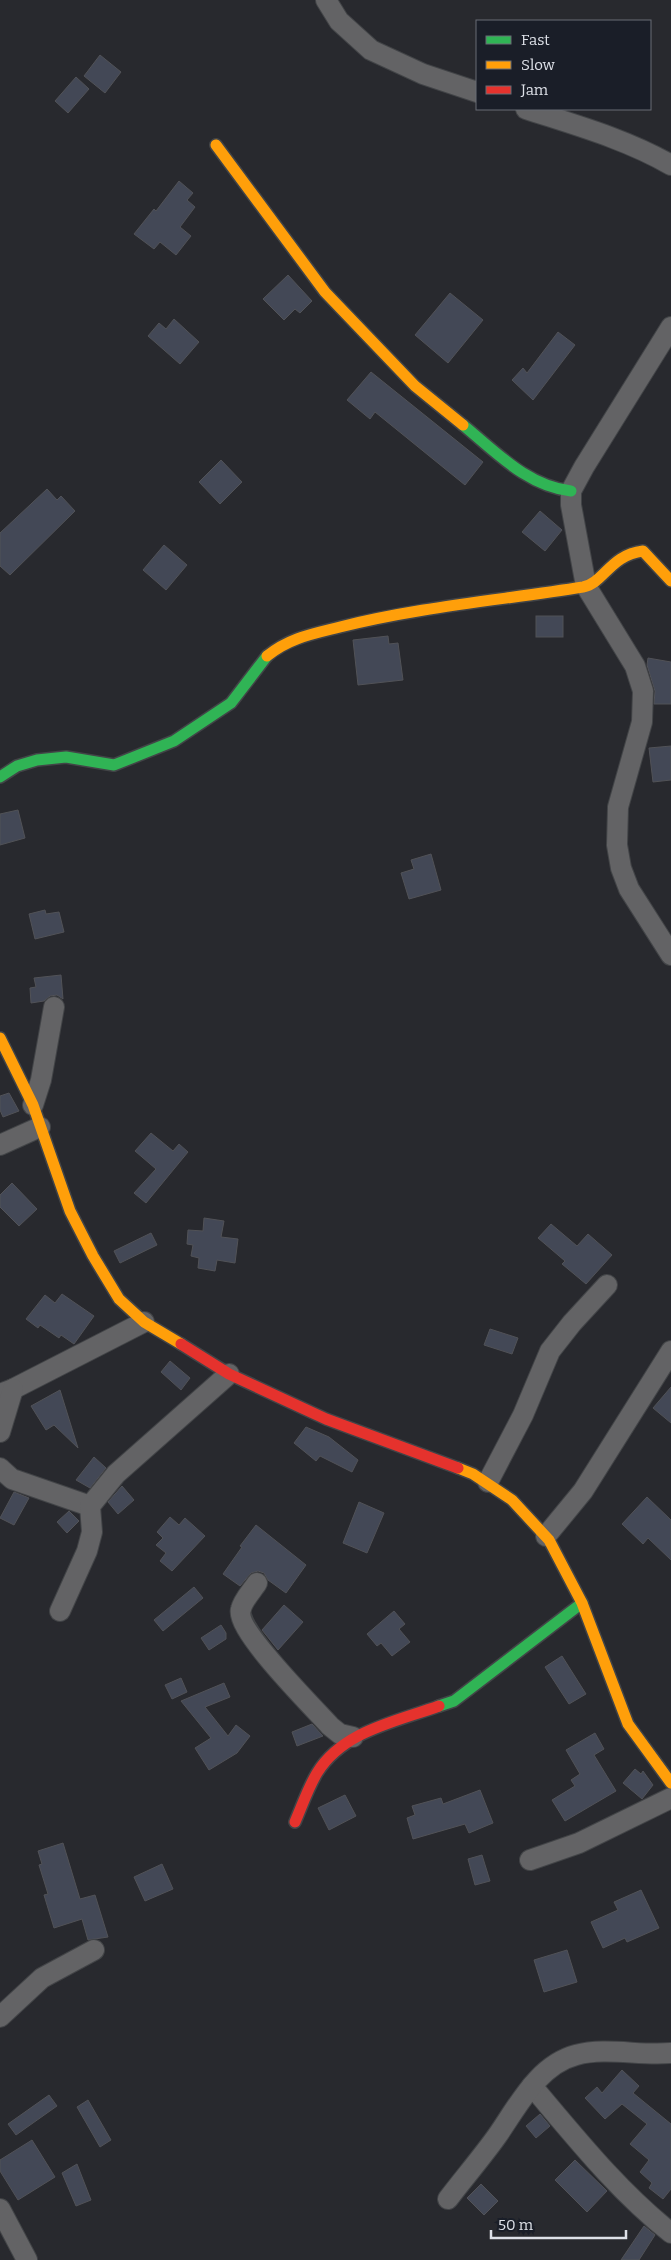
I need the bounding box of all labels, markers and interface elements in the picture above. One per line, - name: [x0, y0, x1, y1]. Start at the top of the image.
- legend: [476, 20, 651, 110]
- text: Fast: [521, 31, 550, 49]
- text: Slow: [521, 56, 556, 74]
- text: Jam: [520, 81, 549, 99]
- scale bar: [491, 2208, 626, 2240]
- text: 50 m: [498, 2216, 534, 2234]

